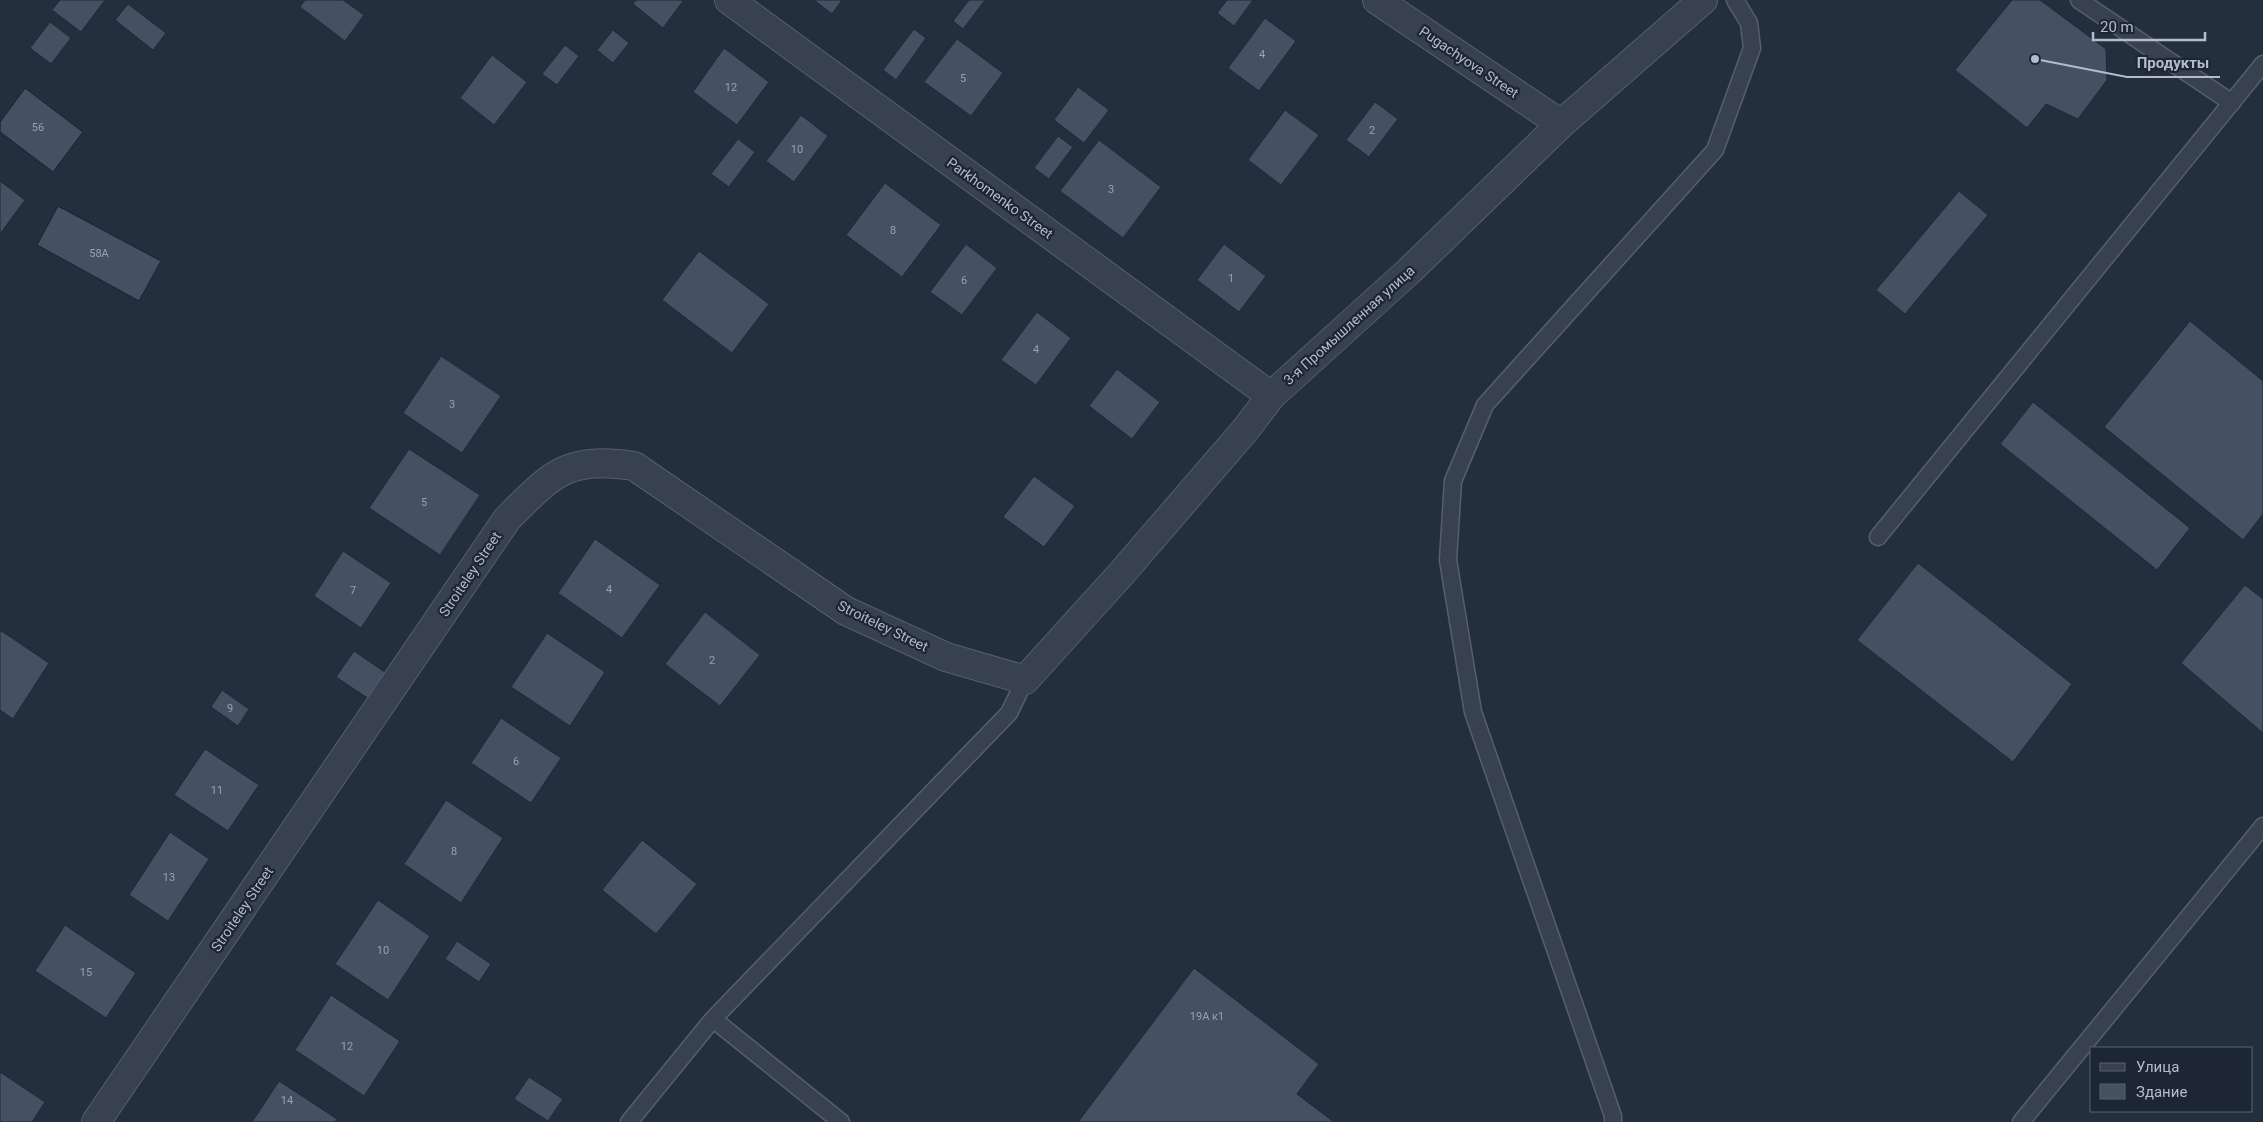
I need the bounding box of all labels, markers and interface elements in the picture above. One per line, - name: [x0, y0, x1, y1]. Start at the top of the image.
- scale bar: [2093, 10, 2206, 42]
- text: 20 m: [2100, 18, 2134, 36]
- street label: Pugachyova Street: [1416, 23, 1522, 101]
- callout: Продукты: [2127, 47, 2220, 77]
- house number: 4: [1259, 48, 1265, 61]
- text: Продукты: [2137, 54, 2209, 72]
- house number: 5: [960, 72, 966, 85]
- house number: 12: [725, 81, 737, 94]
- house number: 56: [32, 121, 44, 134]
- house number: 2: [1369, 124, 1375, 137]
- house number: 10: [791, 143, 803, 156]
- street label: Parkhomenko Street: [944, 154, 1056, 242]
- house number: 3: [1108, 183, 1114, 196]
- house number: 8: [890, 224, 896, 237]
- house number: 58А: [89, 247, 110, 260]
- street label: 3-я Промышленная улица: [1280, 262, 1418, 388]
- house number: 1: [1228, 272, 1234, 285]
- house number: 6: [961, 274, 967, 287]
- house number: 4: [1033, 343, 1039, 356]
- house number: 3: [449, 398, 455, 411]
- house number: 5: [421, 496, 427, 509]
- street label: Stroiteley Street: [436, 528, 504, 619]
- house number: 4: [606, 583, 612, 596]
- house number: 7: [350, 584, 356, 597]
- street label: Stroiteley Street: [835, 597, 931, 655]
- house number: 2: [709, 654, 715, 667]
- house number: 9: [227, 702, 233, 715]
- house number: 6: [513, 755, 519, 768]
- house number: 11: [211, 784, 223, 797]
- house number: 8: [451, 845, 457, 858]
- street label: Stroiteley Street: [208, 863, 276, 954]
- house number: 13: [163, 871, 175, 884]
- house number: 10: [377, 944, 389, 957]
- house number: 15: [80, 966, 92, 979]
- house number: 19А к1: [1190, 1010, 1224, 1023]
- house number: 12: [341, 1040, 353, 1053]
- legend: [2090, 1047, 2253, 1112]
- text: Улица: [2136, 1058, 2179, 1076]
- text: Здание: [2136, 1083, 2187, 1101]
- house number: 14: [281, 1094, 293, 1107]

